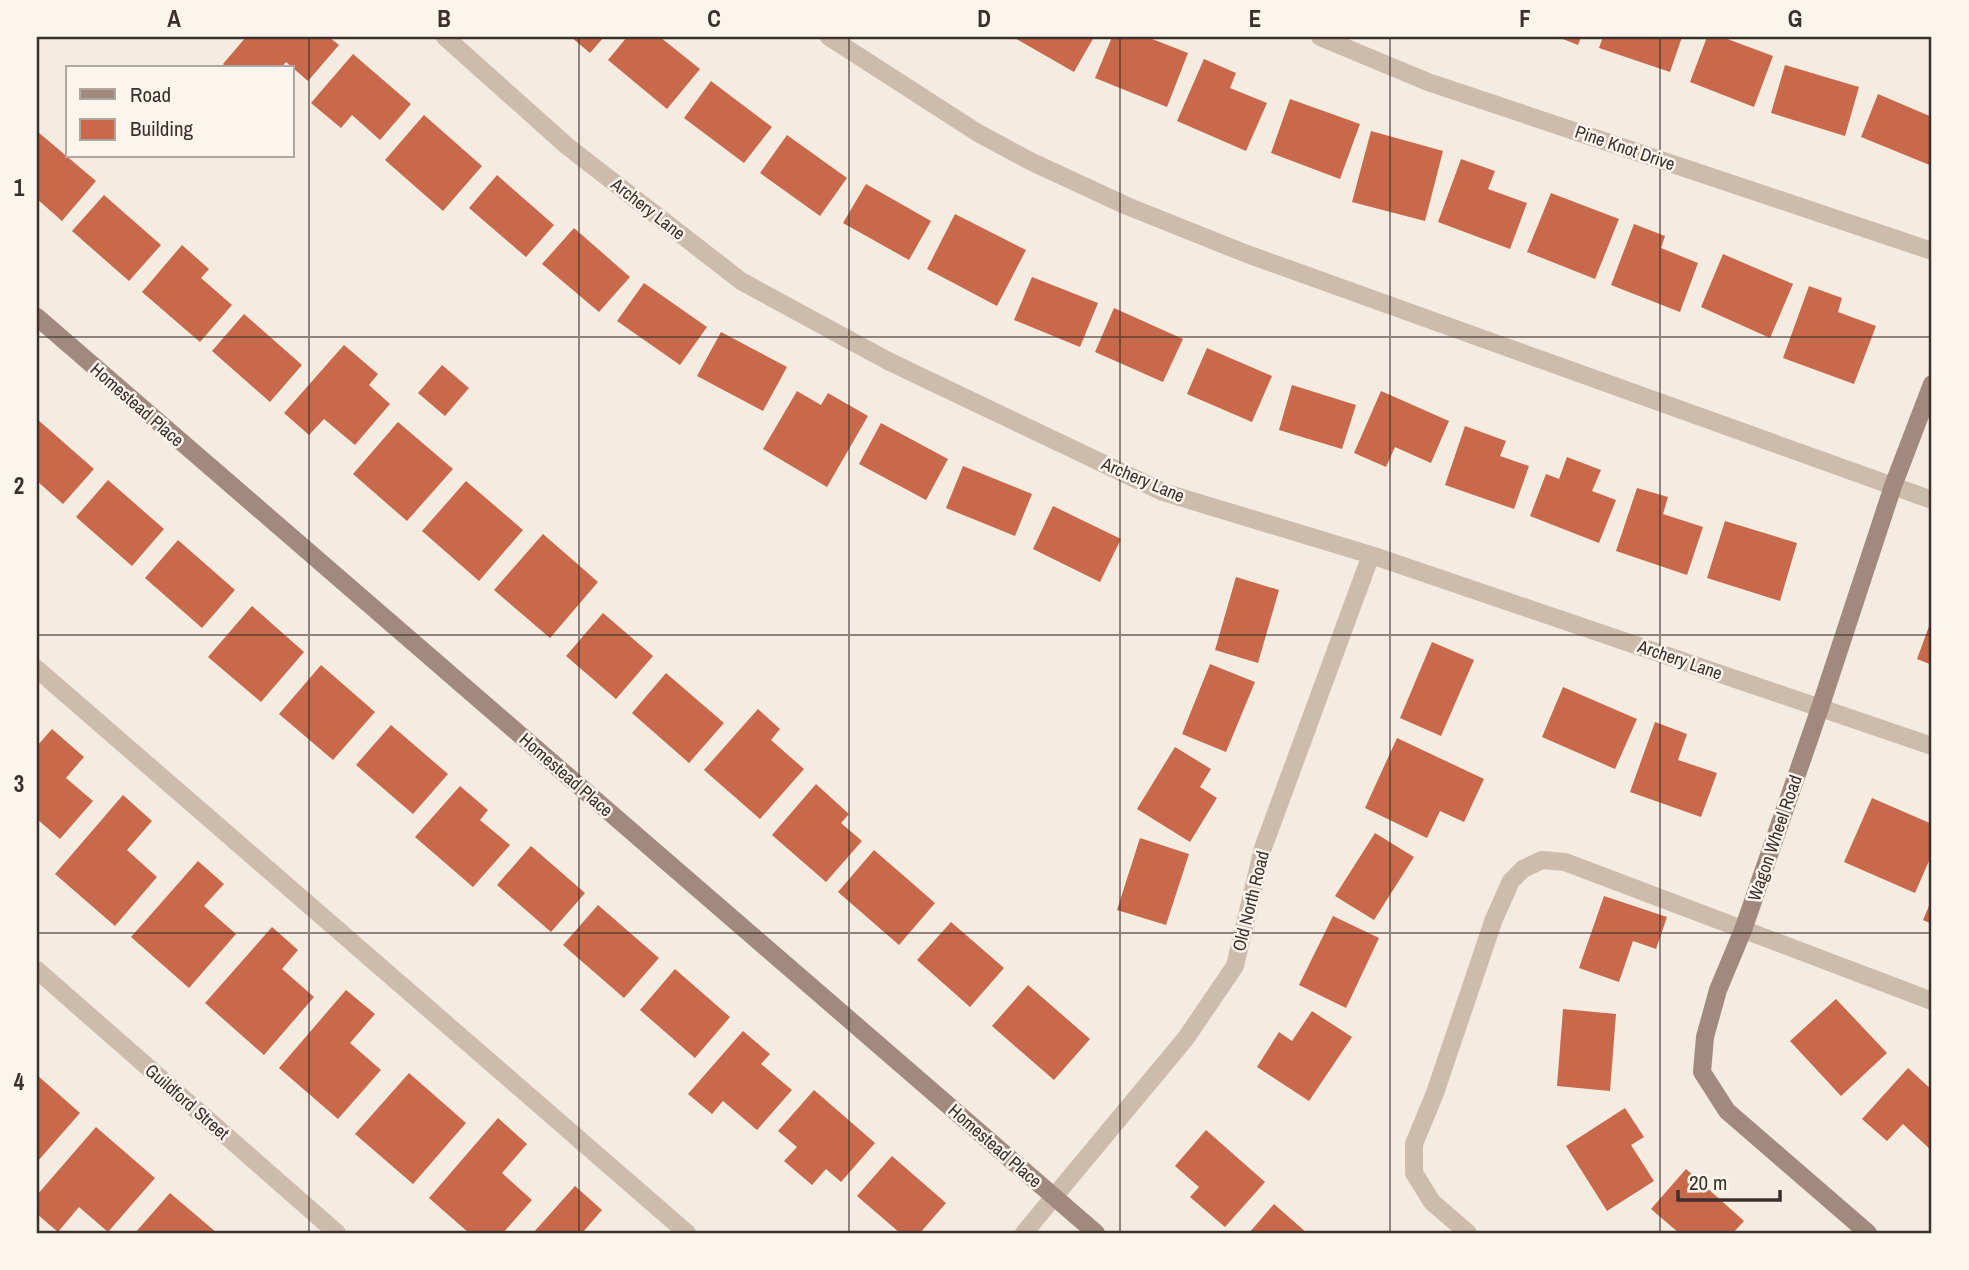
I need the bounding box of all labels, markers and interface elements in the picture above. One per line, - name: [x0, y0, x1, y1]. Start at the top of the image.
- text: A: [167, 3, 181, 34]
- text: B: [437, 3, 451, 34]
- text: C: [707, 3, 721, 34]
- text: D: [977, 3, 991, 34]
- text: E: [1249, 3, 1261, 34]
- text: F: [1519, 3, 1531, 34]
- text: G: [1788, 3, 1802, 34]
- legend: [66, 66, 294, 158]
- text: Road: [130, 80, 171, 109]
- text: Building: [130, 114, 194, 143]
- street label: Pine Knot Drive: [1572, 119, 1678, 176]
- street label: Archery Lane: [605, 171, 691, 245]
- text: 1: [14, 172, 25, 203]
- street label: Homestead Place: [85, 357, 189, 452]
- street label: Archery Lane: [1097, 450, 1188, 508]
- text: 2: [14, 470, 24, 501]
- street label: Archery Lane: [1634, 633, 1726, 686]
- street label: Homestead Place: [514, 727, 618, 822]
- text: 3: [14, 768, 24, 799]
- street label: Wagon Wheel Road: [1741, 772, 1808, 904]
- street label: Old North Road: [1226, 848, 1275, 954]
- street label: Guildford Street: [140, 1058, 235, 1145]
- text: 4: [14, 1066, 25, 1097]
- street label: Homestead Place: [943, 1098, 1047, 1193]
- scale bar: [1678, 1158, 1780, 1202]
- text: 20 m: [1689, 1168, 1727, 1197]

